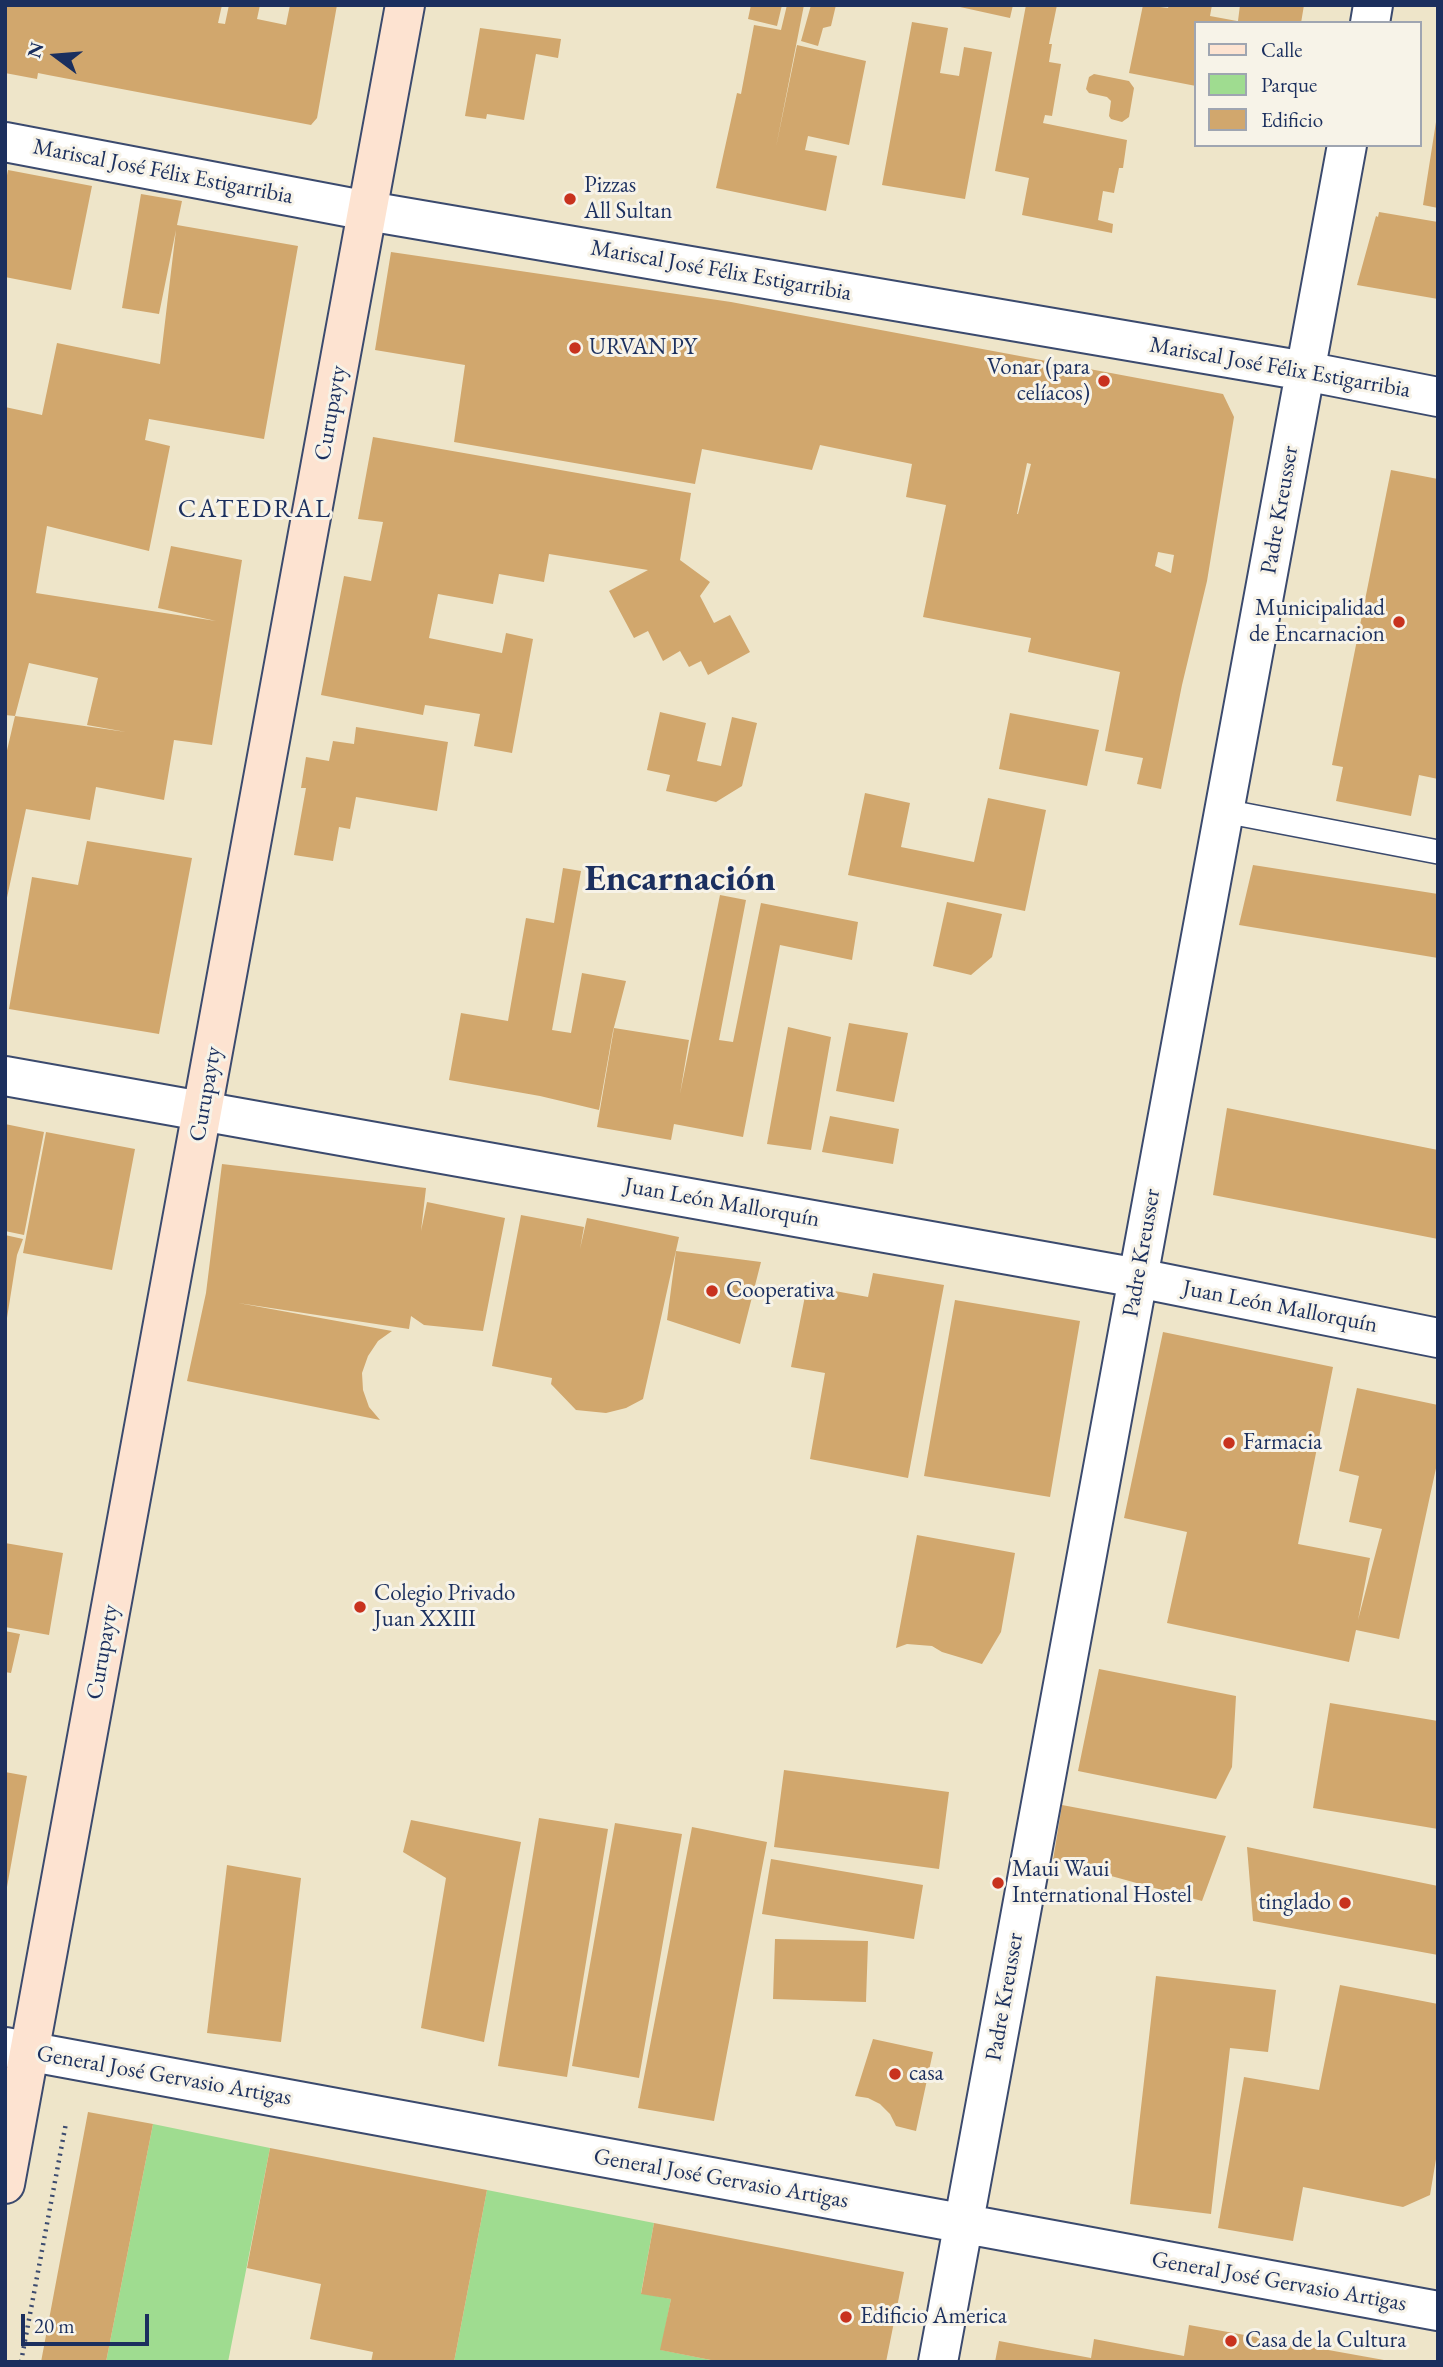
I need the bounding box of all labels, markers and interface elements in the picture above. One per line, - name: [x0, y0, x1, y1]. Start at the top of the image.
- north arrow: [21, 21, 91, 91]
- legend: [1194, 21, 1422, 147]
- text: Calle: [1261, 36, 1303, 63]
- text: N: [21, 39, 49, 61]
- text: Parque: [1261, 71, 1317, 98]
- text: Edificio: [1261, 106, 1323, 133]
- street label: Mariscal José Félix Estigarribia: [31, 133, 295, 211]
- place label: Pizzas All Sultan: [584, 172, 672, 226]
- marker: Pizzas All Sultan: [562, 191, 578, 207]
- street label: Mariscal José Félix Estigarribia: [588, 234, 854, 308]
- street label: Mariscal José Félix Estigarribia: [1147, 331, 1413, 405]
- place label: URVAN PY: [589, 334, 697, 362]
- marker: URVAN PY: [567, 340, 583, 356]
- place label: Vonar (para celíacos): [987, 354, 1090, 408]
- street label: Curupayty: [309, 363, 353, 463]
- marker: Vonar (para celíacos): [1096, 373, 1112, 389]
- street label: Padre Kreusser: [1255, 444, 1305, 576]
- district label: CATEDRAL: [179, 494, 331, 526]
- place label: Municipalidad de Encarnacion: [1249, 595, 1385, 649]
- marker: Municipalidad de Encarnacion: [1391, 614, 1407, 630]
- district label: Encarnación: [584, 858, 776, 902]
- street label: Curupayty: [184, 1044, 228, 1144]
- street label: Juan León Mallorquín: [622, 1172, 822, 1234]
- street label: Padre Kreusser: [1117, 1187, 1167, 1319]
- street label: Juan León Mallorquín: [1180, 1275, 1380, 1339]
- place label: Cooperativa: [726, 1277, 835, 1305]
- marker: Cooperativa: [704, 1283, 720, 1299]
- place label: Farmacia: [1243, 1429, 1322, 1457]
- marker: Farmacia: [1221, 1435, 1237, 1451]
- place label: Colegio Privado Juan XXIII: [374, 1580, 515, 1634]
- marker: Colegio Privado Juan XXIII: [352, 1599, 368, 1615]
- street label: Curupayty: [81, 1602, 125, 1702]
- place label: Maui Waui International Hostel: [1012, 1856, 1192, 1910]
- marker: Maui Waui International Hostel: [990, 1875, 1006, 1891]
- place label: tinglado: [1258, 1889, 1331, 1917]
- marker: tinglado: [1337, 1895, 1353, 1911]
- street label: Padre Kreusser: [980, 1931, 1030, 2063]
- street label: General José Gervasio Artigas: [34, 2040, 294, 2112]
- place label: casa: [909, 2060, 944, 2088]
- marker: casa: [887, 2066, 903, 2082]
- street label: General José Gervasio Artigas: [591, 2143, 851, 2215]
- street label: General José Gervasio Artigas: [1149, 2246, 1409, 2318]
- scale bar: [24, 2300, 152, 2344]
- place label: Edificio America: [860, 2303, 1007, 2331]
- marker: Edificio America: [838, 2309, 854, 2325]
- text: 20 m: [34, 2312, 75, 2339]
- place label: Casa de la Cultura: [1245, 2327, 1406, 2355]
- marker: Casa de la Cultura: [1223, 2333, 1239, 2349]

